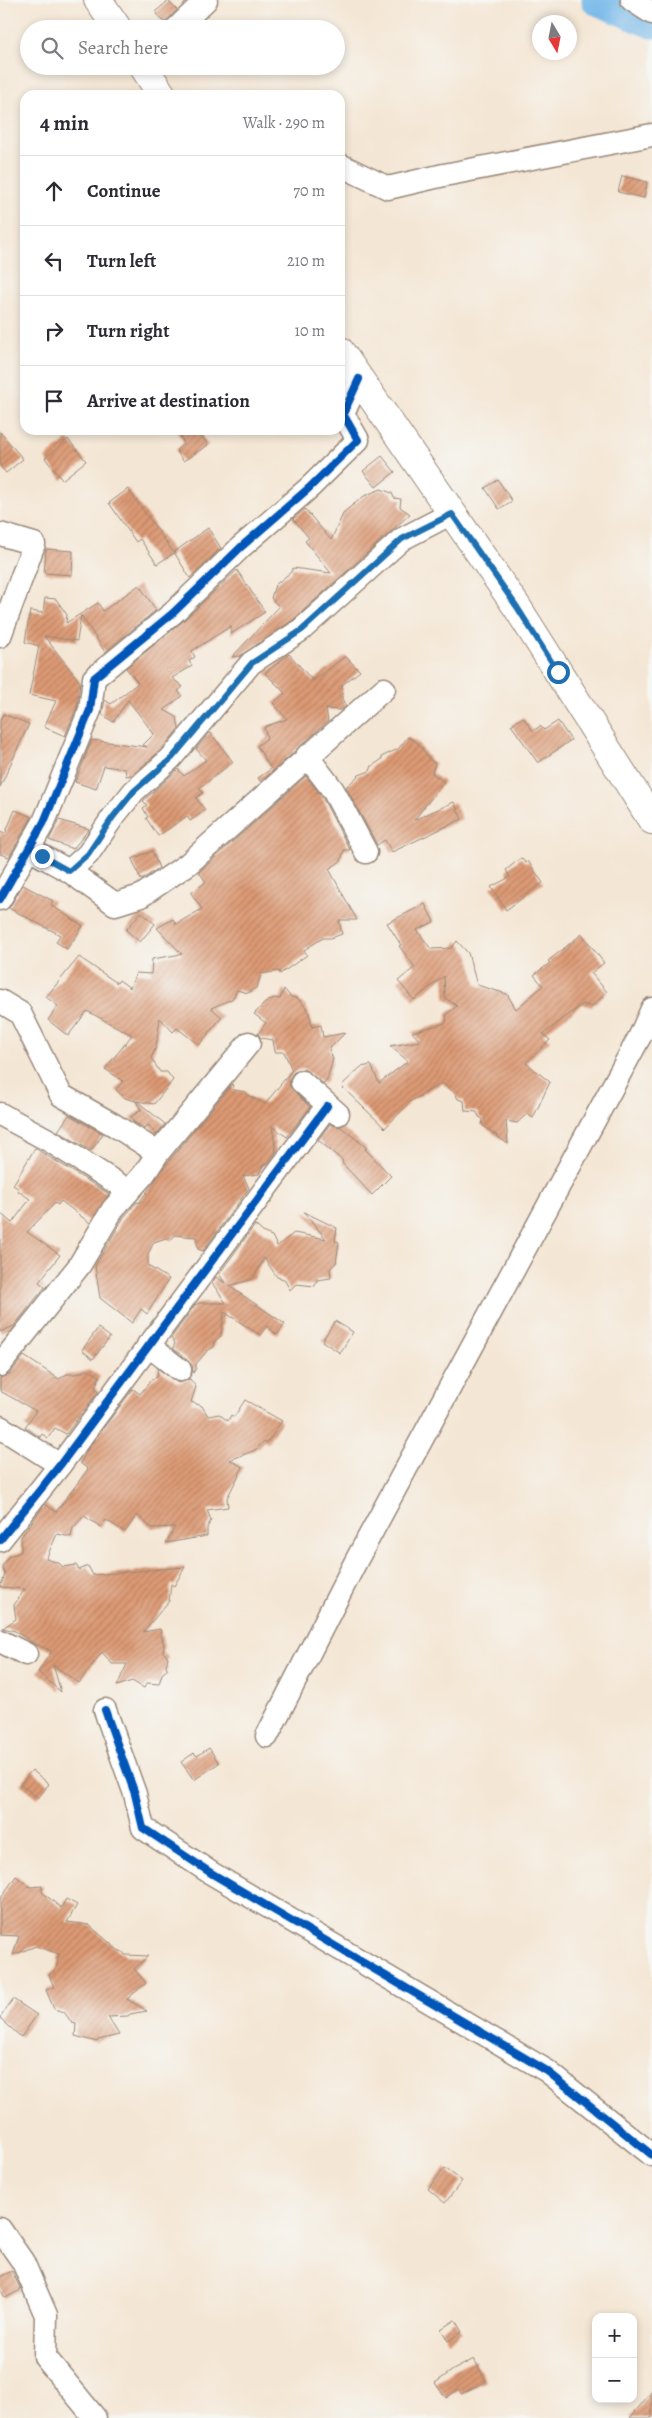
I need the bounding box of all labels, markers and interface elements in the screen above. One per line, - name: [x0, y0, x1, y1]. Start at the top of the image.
- north arrow: [532, 15, 577, 60]
- search box: [20, 20, 345, 75]
- icon: search: [38, 34, 66, 62]
- text: Search here: [78, 35, 168, 61]
- text: 4 min: [40, 109, 89, 137]
- text: Walk · 290 m: [243, 112, 325, 134]
- icon: ahead: [40, 177, 68, 205]
- text: Continue: [87, 178, 161, 204]
- text: 70 m: [293, 180, 325, 202]
- icon: left: [40, 247, 68, 275]
- text: Turn left: [87, 248, 156, 274]
- text: 210 m: [287, 250, 325, 272]
- icon: right: [40, 317, 68, 345]
- text: Turn right: [87, 318, 169, 344]
- text: 10 m: [295, 320, 325, 342]
- icon: arrive: [40, 387, 68, 415]
- text: Arrive at destination: [87, 388, 250, 414]
- route start: [547, 661, 570, 684]
- route end: [31, 845, 54, 868]
- map controls: [592, 2313, 637, 2403]
- button: +: [592, 2313, 637, 2358]
- button: −: [592, 2358, 637, 2403]

